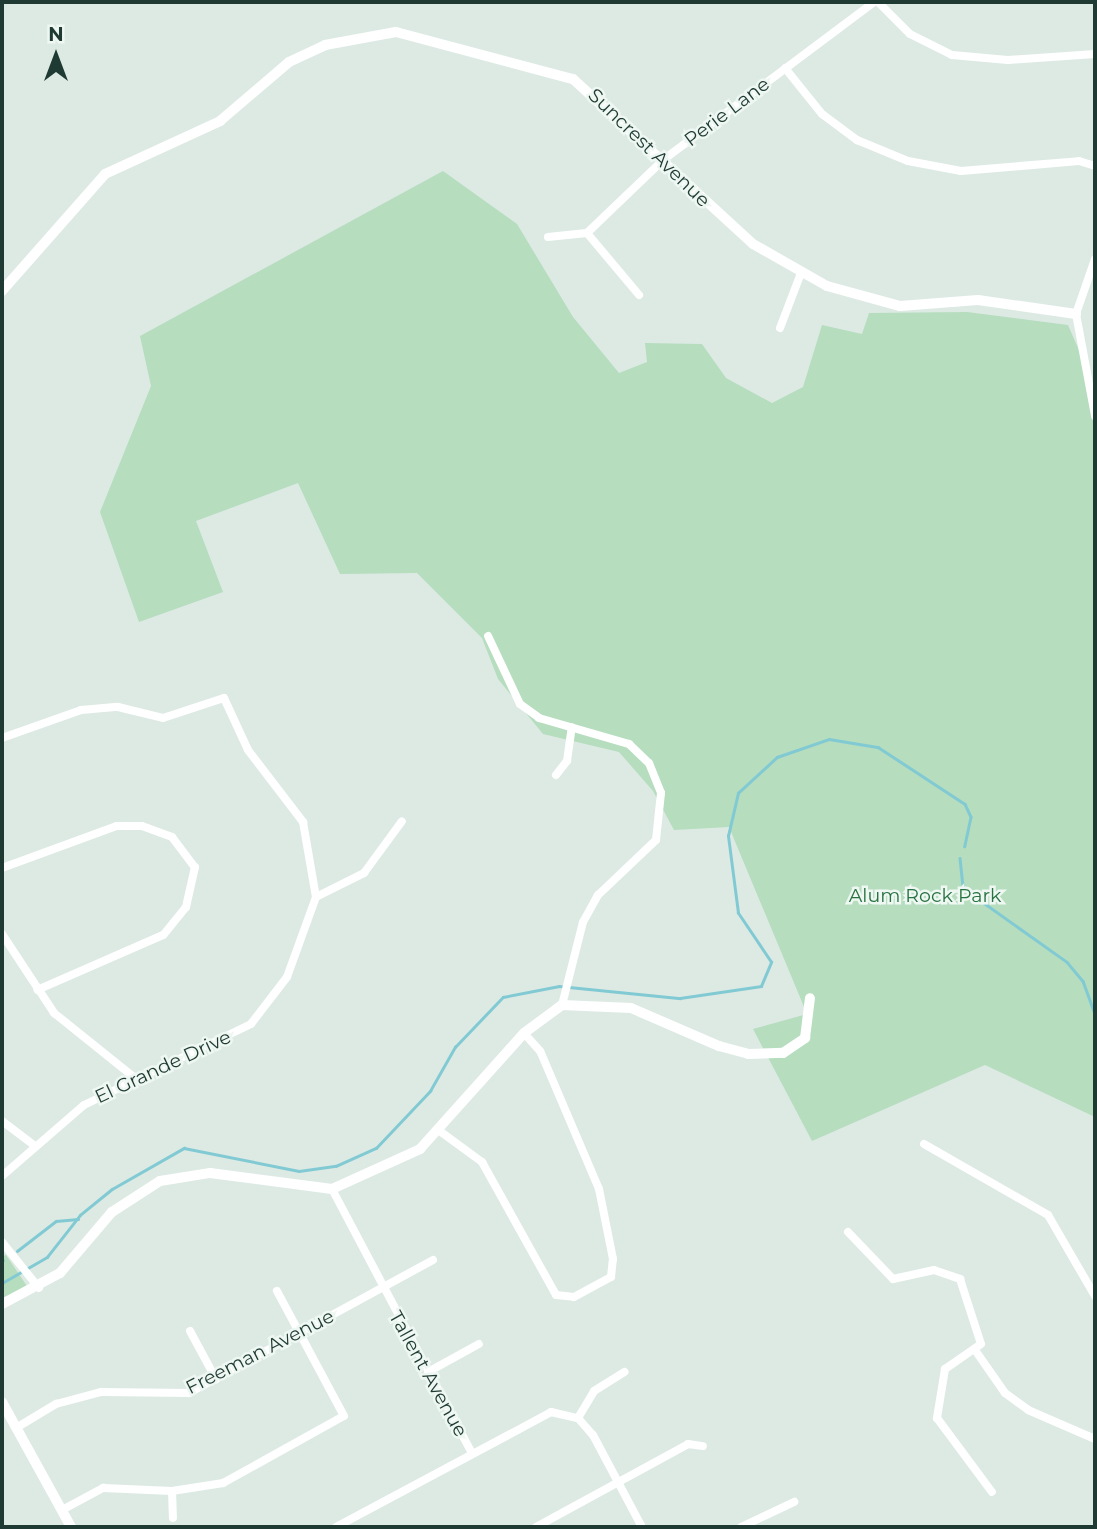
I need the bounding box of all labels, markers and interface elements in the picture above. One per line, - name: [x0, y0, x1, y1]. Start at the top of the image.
- north arrow: [21, 21, 91, 91]
- text: N: [48, 23, 64, 46]
- street label: Perie Lane: [680, 73, 774, 151]
- street label: Suncrest Avenue: [583, 84, 715, 212]
- park label: Alum Rock Park: [849, 885, 1001, 907]
- street label: El Grande Drive: [91, 1026, 235, 1108]
- street label: Freeman Avenue: [182, 1305, 338, 1399]
- street label: Tallent Avenue: [384, 1307, 472, 1441]

